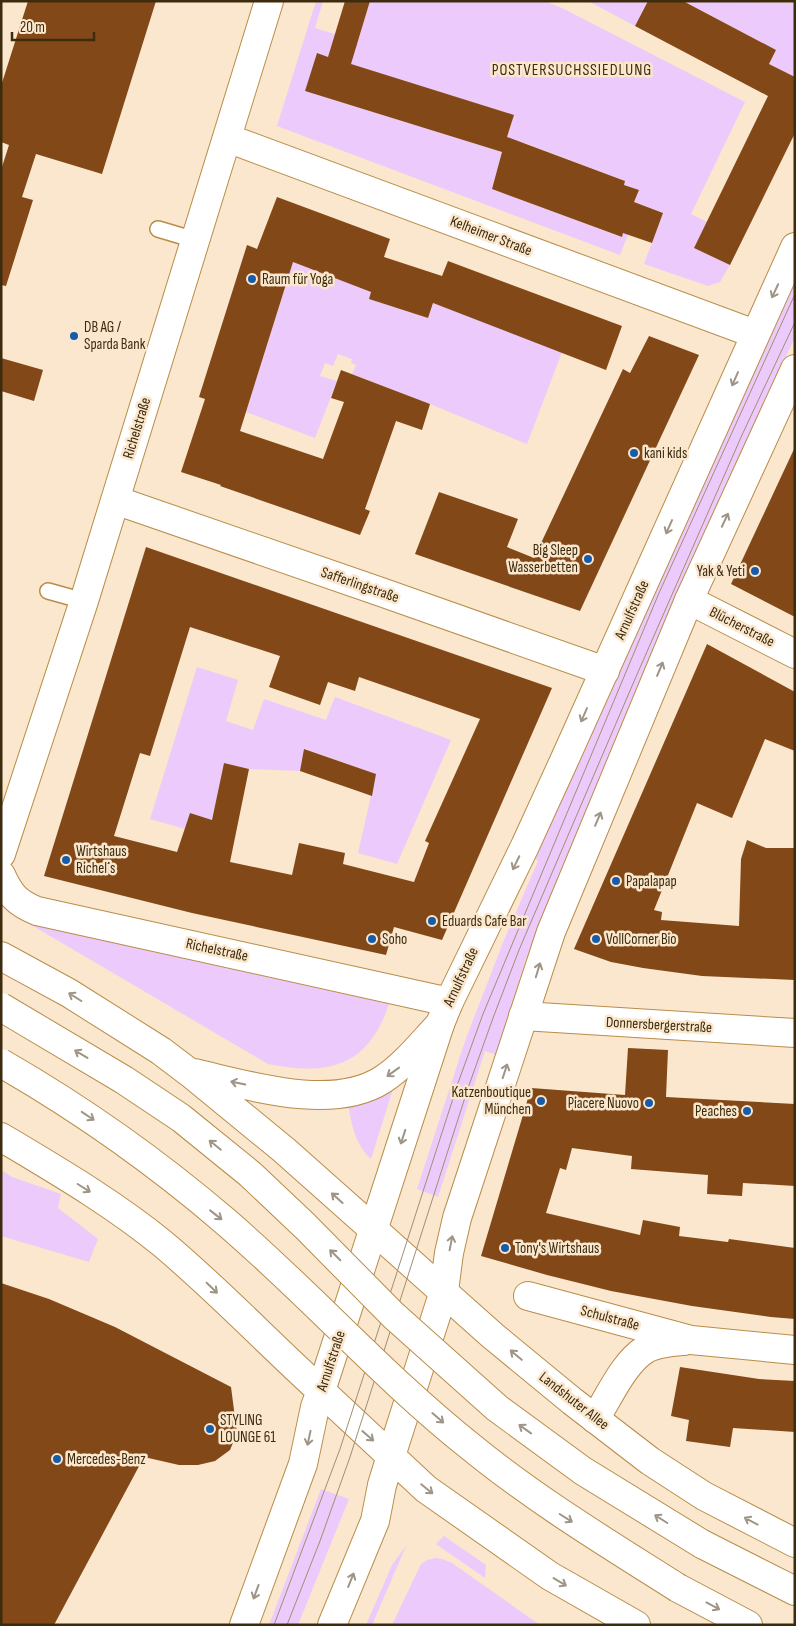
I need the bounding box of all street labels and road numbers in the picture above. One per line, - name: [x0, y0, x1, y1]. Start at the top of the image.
- street label: Kelheimer Straße: [447, 212, 535, 260]
- street label: Richelstraße: [119, 395, 155, 461]
- street label: Safferlingstraße: [318, 563, 402, 607]
- street label: Arnulfstraße: [610, 577, 653, 644]
- street label: Blücherstraße: [706, 603, 778, 651]
- street label: Richelstraße: [184, 934, 250, 966]
- street label: Arnulfstraße: [439, 944, 483, 1010]
- street label: Donnersbergerstraße: [605, 1013, 713, 1037]
- street label: Schulstraße: [579, 1301, 641, 1335]
- street label: Arnulfstraße: [312, 1328, 350, 1395]
- street label: Landshuter Allee: [535, 1368, 613, 1434]

